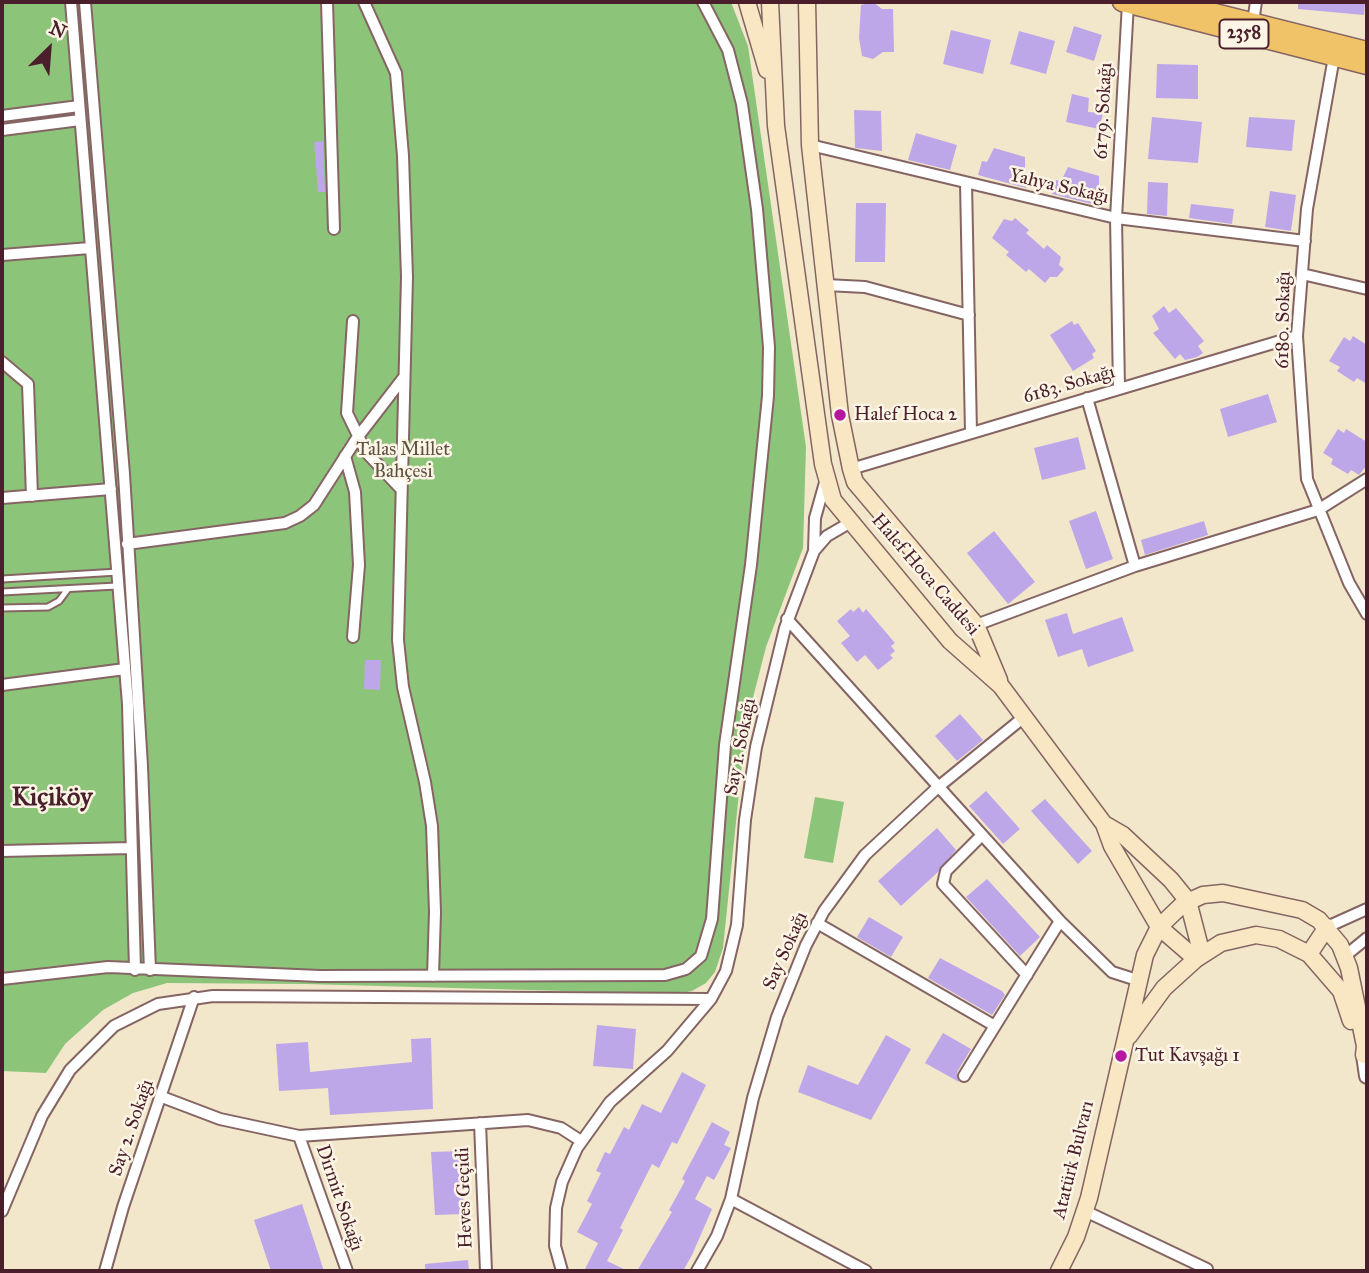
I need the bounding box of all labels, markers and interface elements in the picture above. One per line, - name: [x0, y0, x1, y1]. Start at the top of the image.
- north arrow: [14, 14, 84, 84]
- text: N: [46, 16, 70, 43]
- road number: 2358: [1220, 19, 1268, 48]
- street label: 6179. Sokağı: [1090, 62, 1118, 160]
- street label: Yahya Sokağı: [1007, 164, 1111, 210]
- street label: 6180. Sokağı: [1272, 271, 1296, 369]
- street label: 6183. Sokağı: [1021, 361, 1117, 409]
- place label: Halef Hoca 2: [854, 404, 957, 426]
- marker: Halef Hoca 2: [832, 407, 848, 423]
- park label: Talas Millet Bahçesi: [356, 439, 450, 483]
- street label: Halef Hoca Caddesi: [866, 509, 984, 641]
- street label: Say 1. Sokağı: [720, 696, 762, 798]
- district label: Kiçiköy: [12, 783, 92, 815]
- street label: Say Sokağı: [759, 908, 813, 994]
- place label: Tut Kavşağı 1: [1135, 1045, 1240, 1067]
- marker: Tut Kavşağı 1: [1113, 1048, 1129, 1064]
- street label: Say 2. Sokağı: [105, 1077, 159, 1179]
- street label: Atatürk Bulvarı: [1048, 1098, 1100, 1222]
- street label: Dirmit Sokağı: [310, 1142, 368, 1254]
- street label: Heves Geçidi: [452, 1147, 478, 1249]

